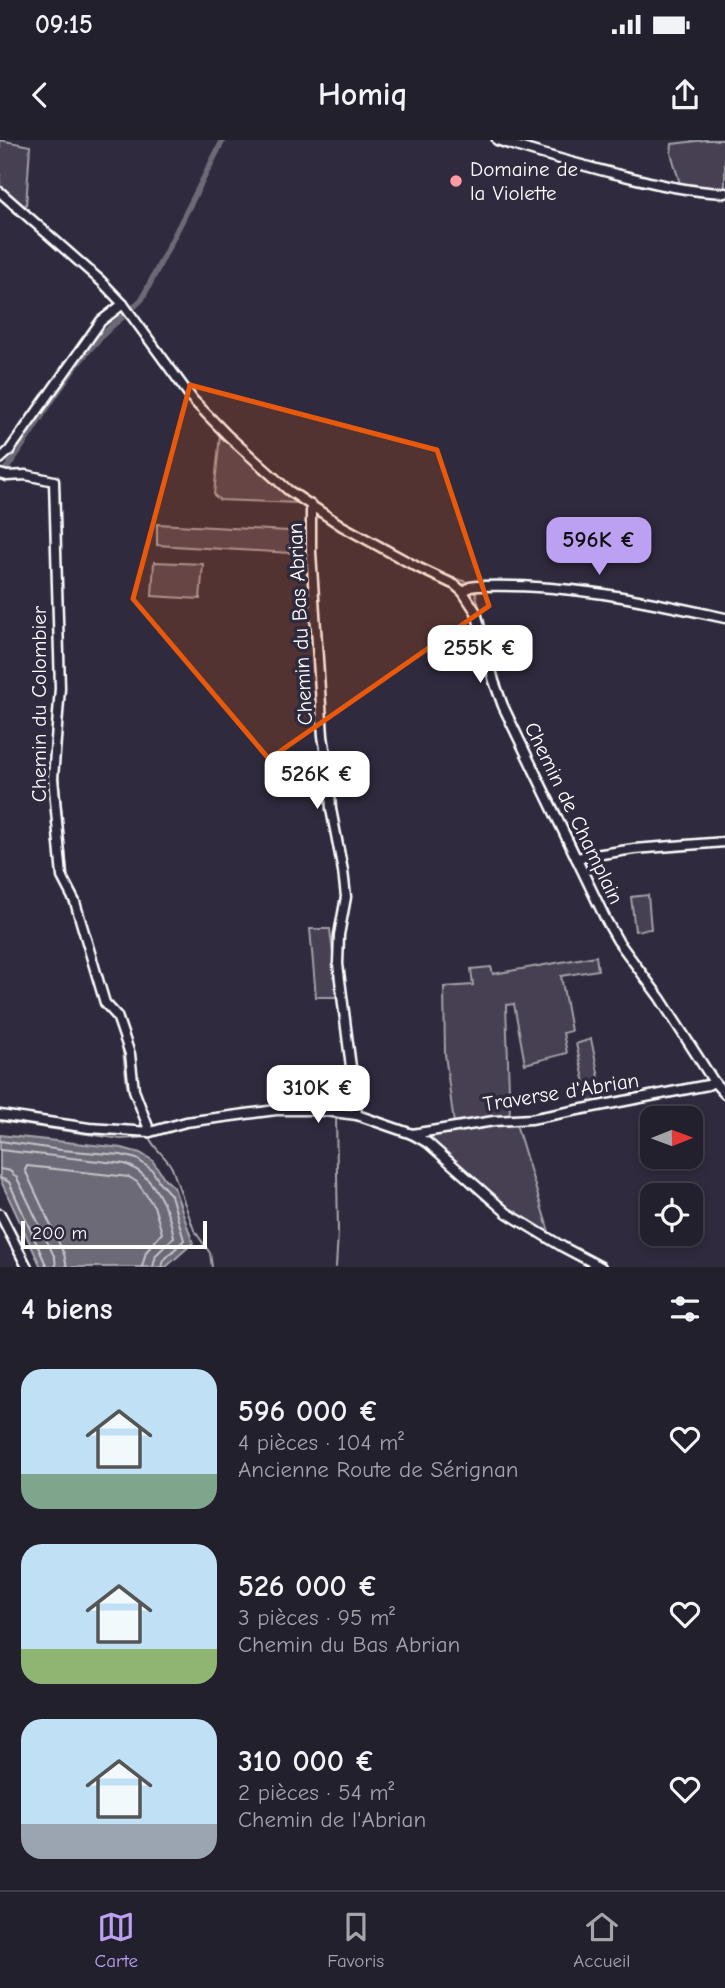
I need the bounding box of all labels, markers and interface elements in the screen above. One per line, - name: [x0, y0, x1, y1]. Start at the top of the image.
- text: 09:15: [35, 10, 93, 40]
- icon: back: [21, 76, 59, 114]
- text: Homiq: [318, 76, 407, 113]
- icon: share: [666, 76, 704, 114]
- place label: Domaine de la Violette: [470, 157, 578, 205]
- marker: Domaine de la Violette: [448, 173, 464, 189]
- pin: 596K €: [542, 518, 656, 577]
- street label: Chemin du Bas Abrian: [283, 522, 317, 726]
- text: 596K €: [562, 526, 636, 553]
- street label: Chemin du Colombier: [27, 605, 51, 802]
- pin: 255K €: [423, 626, 537, 685]
- text: 255K €: [444, 634, 516, 661]
- street label: Chemin de Champlain: [520, 718, 628, 908]
- pin: 526K €: [260, 752, 374, 811]
- text: 526K €: [281, 760, 353, 787]
- pin: 310K €: [261, 1066, 375, 1125]
- street label: Traverse d'Abrian: [481, 1068, 641, 1116]
- text: 310K €: [283, 1074, 353, 1101]
- north arrow: [640, 1106, 704, 1169]
- map controls: [640, 1106, 703, 1246]
- button: locate: [640, 1183, 703, 1246]
- scale bar: [21, 1218, 206, 1250]
- text: 200 m: [32, 1222, 87, 1244]
- icon: filters: [666, 1290, 704, 1328]
- text: 4 biens: [21, 1292, 113, 1327]
- text: 596 000 €: [238, 1394, 379, 1429]
- icon: home: [77, 1397, 161, 1481]
- icon: heart: [666, 1420, 704, 1458]
- text: 4 pièces · 104 m²: [238, 1429, 404, 1456]
- text: Ancienne Route de Sérignan: [238, 1456, 519, 1483]
- text: 526 000 €: [238, 1569, 378, 1604]
- icon: home: [77, 1572, 161, 1656]
- icon: heart: [666, 1595, 704, 1633]
- text: 3 pièces · 95 m²: [238, 1604, 395, 1631]
- text: Chemin du Bas Abrian: [238, 1631, 460, 1658]
- text: 310 000 €: [238, 1744, 375, 1779]
- icon: home: [77, 1747, 161, 1831]
- icon: heart: [666, 1770, 704, 1808]
- text: 2 pièces · 54 m²: [238, 1779, 394, 1806]
- text: Chemin de l'Abrian: [238, 1806, 426, 1833]
- tab: Carte: [95, 1908, 138, 1972]
- tab: Favoris: [327, 1908, 384, 1972]
- tab: Accueil: [573, 1908, 630, 1972]

